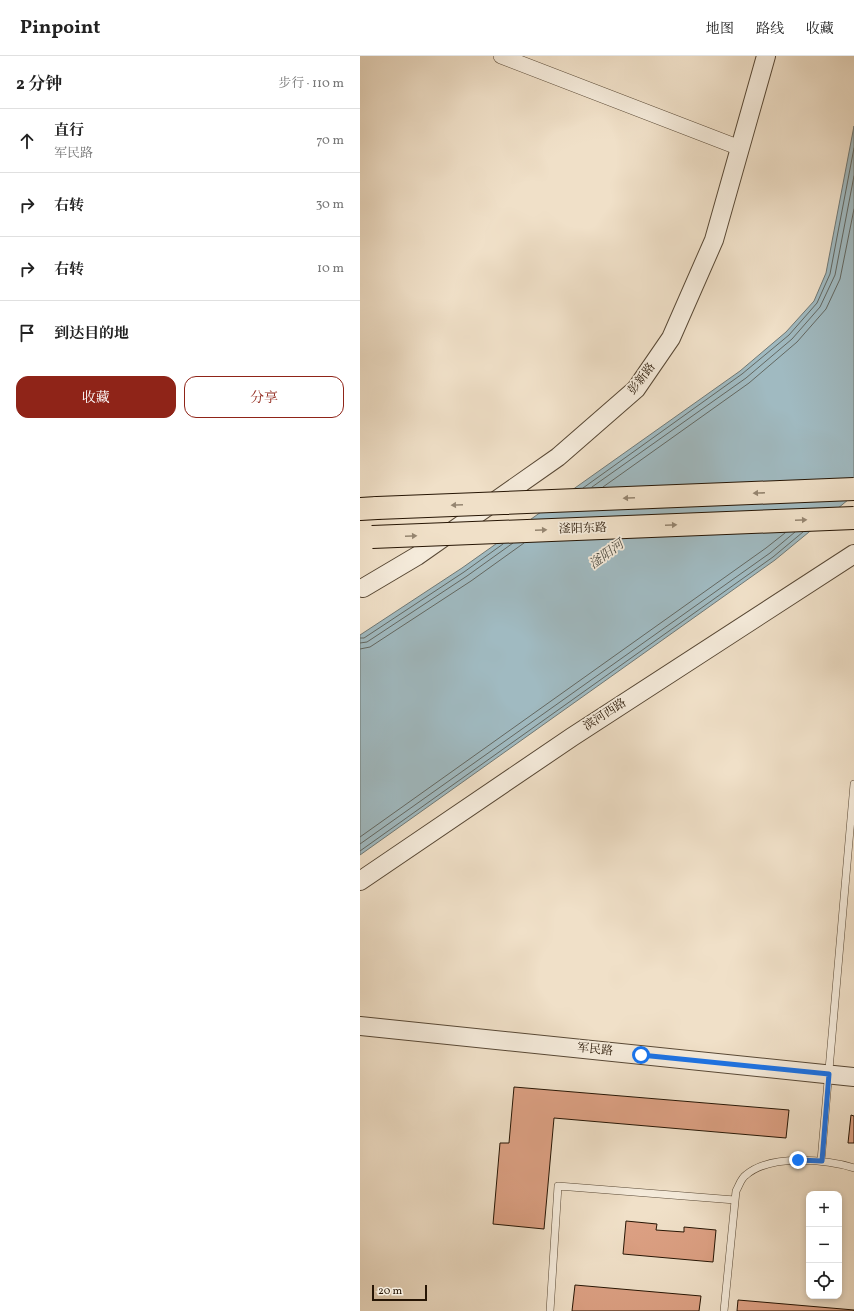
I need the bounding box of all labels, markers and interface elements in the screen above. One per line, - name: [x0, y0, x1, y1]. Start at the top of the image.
- text: Pinpoint: [20, 15, 100, 41]
- text: 地图: [706, 20, 734, 39]
- text: 路线: [756, 20, 784, 39]
- text: 收藏: [806, 20, 834, 39]
- text: 2 分钟: [16, 73, 62, 96]
- text: 步行 · 110 m: [278, 75, 344, 93]
- text: 直行: [54, 121, 84, 142]
- icon: ahead: [16, 130, 38, 152]
- text: 70 m: [316, 132, 344, 150]
- text: 军民路: [54, 145, 93, 163]
- icon: right: [16, 194, 38, 216]
- text: 右转: [54, 196, 84, 217]
- text: 30 m: [316, 196, 344, 214]
- icon: right: [16, 258, 38, 280]
- text: 右转: [54, 260, 84, 281]
- text: 10 m: [317, 260, 344, 278]
- icon: arrive: [16, 322, 38, 344]
- text: 到达目的地: [54, 324, 129, 345]
- street label: 彭新路: [625, 360, 659, 398]
- button: 收藏: [16, 376, 176, 418]
- button: 分享: [184, 376, 344, 418]
- one-way arrow: [752, 490, 765, 496]
- one-way arrow: [622, 495, 635, 501]
- one-way arrow: [450, 502, 463, 508]
- one-way arrow: [795, 516, 807, 523]
- street label: 滏阳东路: [559, 520, 607, 538]
- one-way arrow: [665, 522, 678, 528]
- one-way arrow: [535, 527, 547, 534]
- one-way arrow: [405, 533, 418, 539]
- water label: 滏阳河: [586, 535, 630, 574]
- street label: 滨河西路: [581, 695, 629, 735]
- street label: 军民路: [576, 1040, 614, 1060]
- route start: [632, 1046, 650, 1064]
- route end: [789, 1151, 807, 1169]
- map controls: [806, 1191, 842, 1299]
- button: +: [806, 1191, 842, 1227]
- button: −: [806, 1227, 842, 1263]
- button: locate: [806, 1263, 842, 1299]
- scale bar: [372, 1283, 427, 1302]
- text: 20 m: [378, 1284, 402, 1299]

